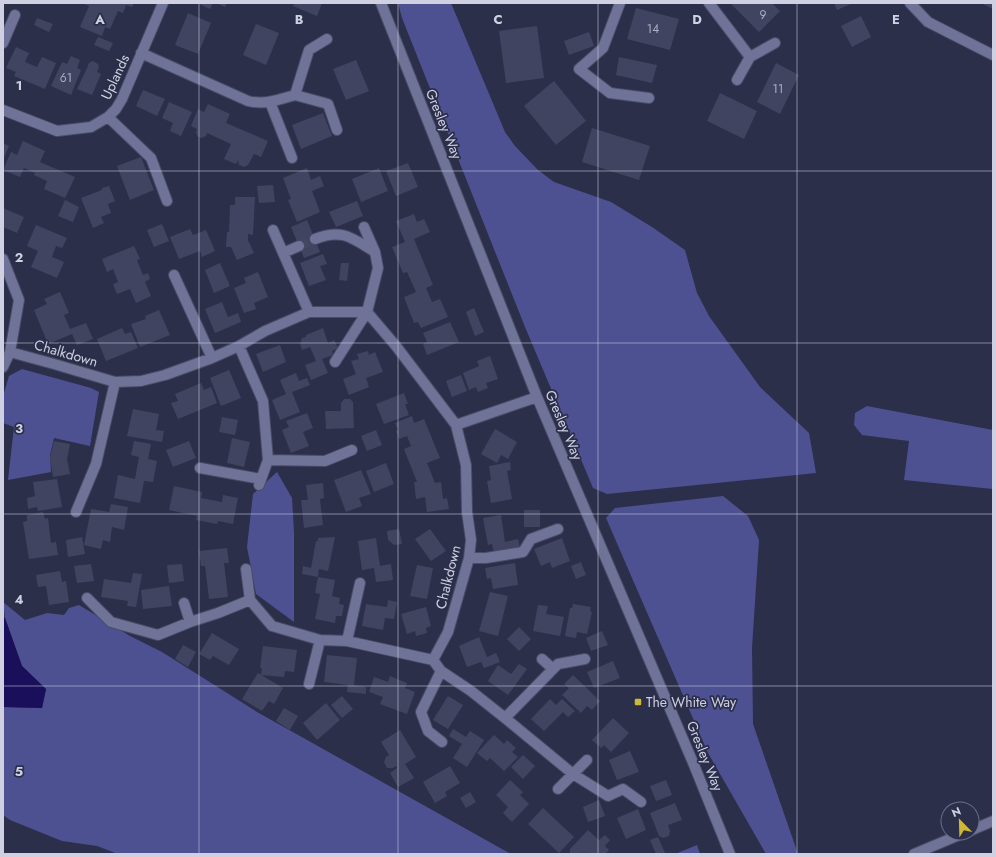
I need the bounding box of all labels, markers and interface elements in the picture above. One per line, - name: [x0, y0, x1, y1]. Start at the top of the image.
- house number: 9: [760, 6, 767, 24]
- text: A: [94, 10, 105, 29]
- text: B: [295, 10, 304, 29]
- text: C: [493, 10, 503, 29]
- text: D: [692, 10, 702, 29]
- text: E: [892, 10, 900, 29]
- house number: 14: [647, 20, 659, 38]
- street label: Uplands: [96, 51, 134, 103]
- house number: 61: [60, 69, 72, 87]
- text: 1: [16, 76, 22, 95]
- house number: 11: [773, 80, 783, 98]
- street label: Gresley Way: [421, 86, 467, 163]
- text: 2: [15, 248, 23, 267]
- street label: Chalkdown: [32, 334, 100, 372]
- street label: Gresley Way: [540, 387, 588, 464]
- text: 3: [15, 419, 23, 438]
- street label: Chalkdown: [430, 543, 466, 611]
- text: 4: [14, 590, 24, 609]
- place label: The White Way: [646, 692, 737, 712]
- marker: The White Way: [633, 697, 643, 707]
- street label: Gresley Way: [682, 718, 728, 795]
- text: 5: [15, 762, 23, 781]
- north arrow: [940, 801, 980, 841]
- text: N: [949, 803, 963, 821]

